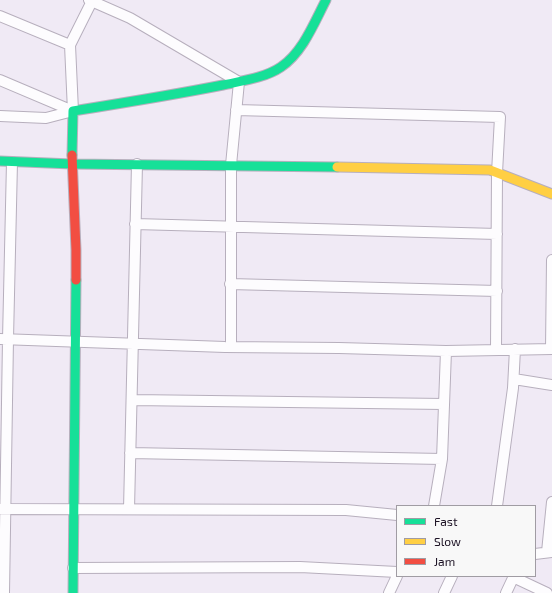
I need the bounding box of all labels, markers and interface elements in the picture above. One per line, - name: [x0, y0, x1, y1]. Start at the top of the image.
- legend: [396, 505, 536, 577]
- text: Fast: [434, 514, 457, 528]
- text: Slow: [434, 534, 461, 548]
- text: Jam: [434, 554, 455, 568]

